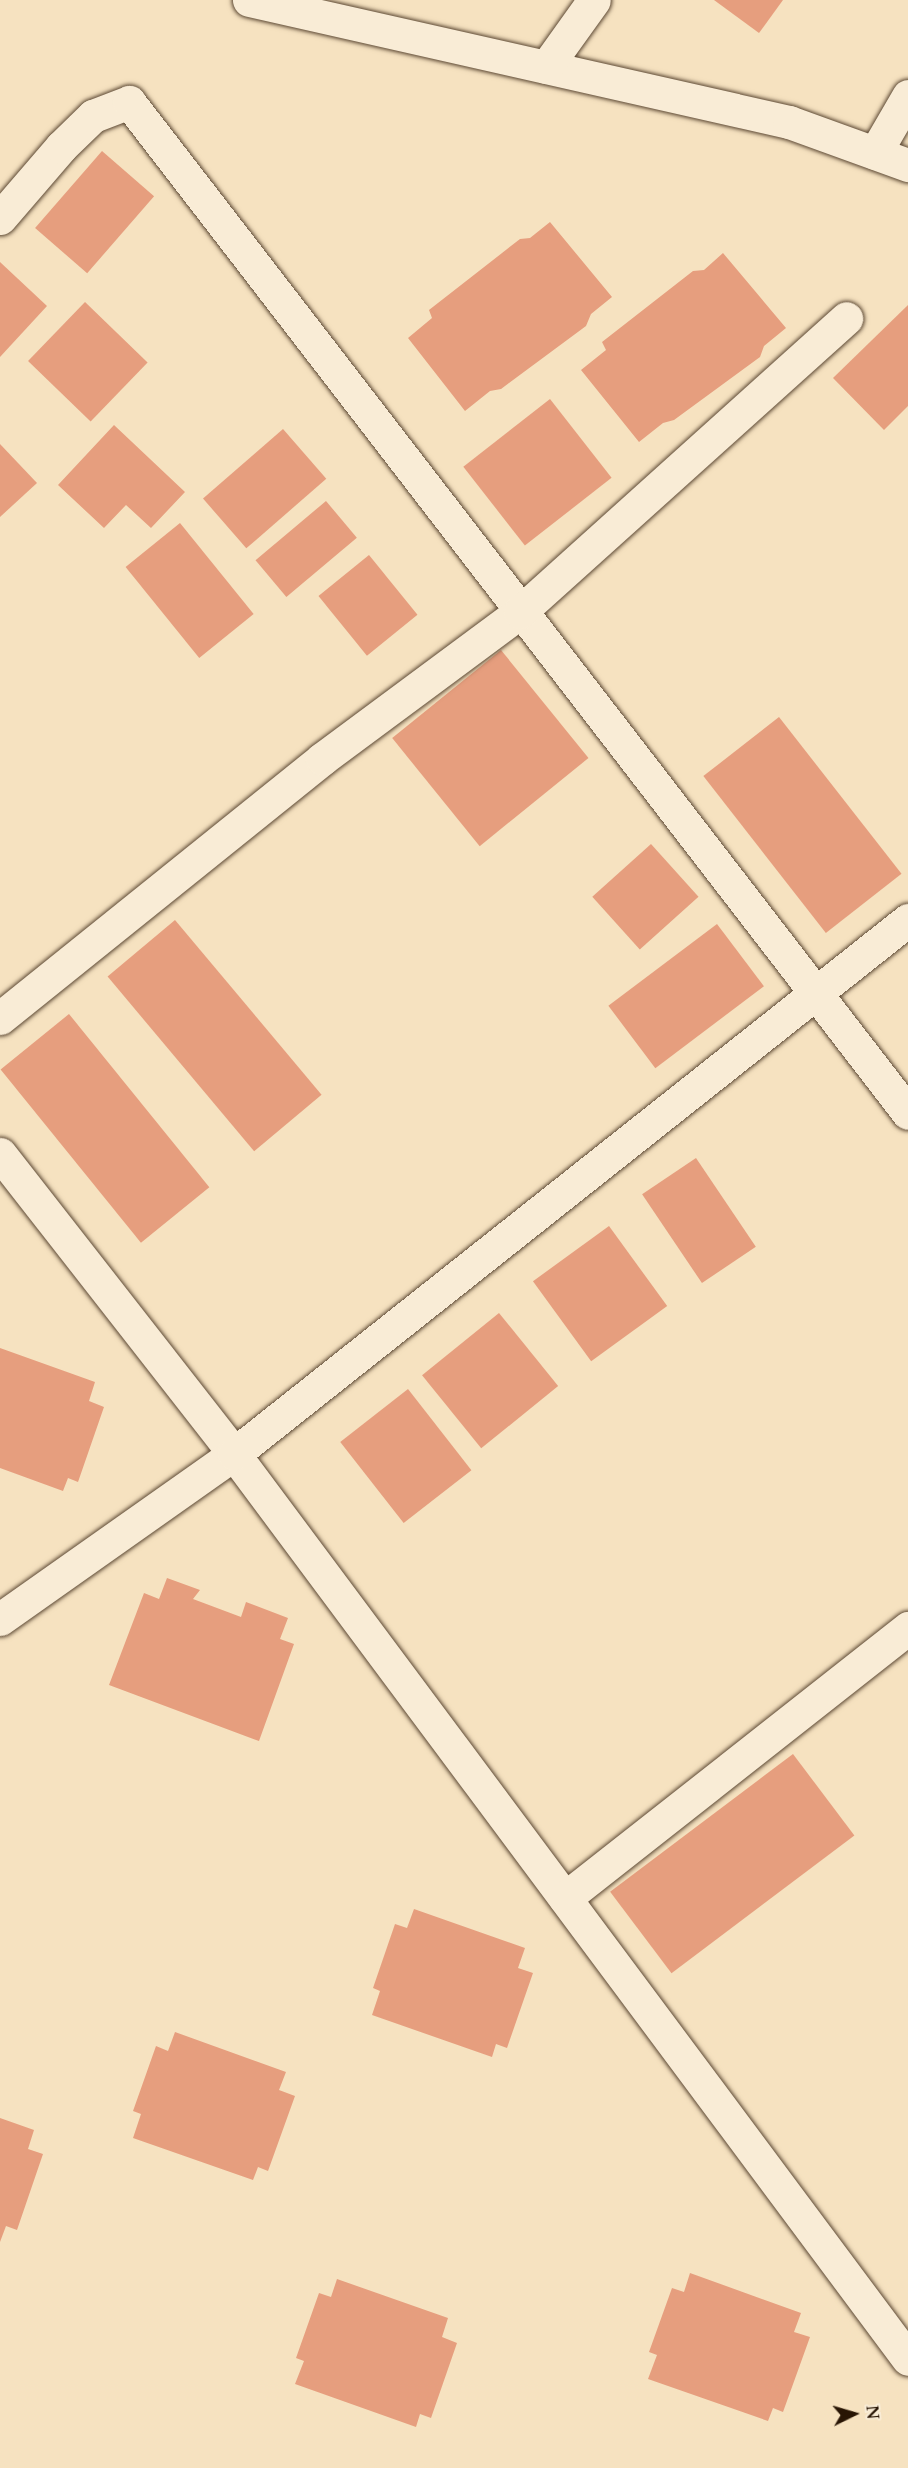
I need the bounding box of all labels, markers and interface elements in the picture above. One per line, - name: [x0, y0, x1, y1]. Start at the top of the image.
- north arrow: [824, 2384, 884, 2444]
- text: N: [860, 2405, 883, 2420]

